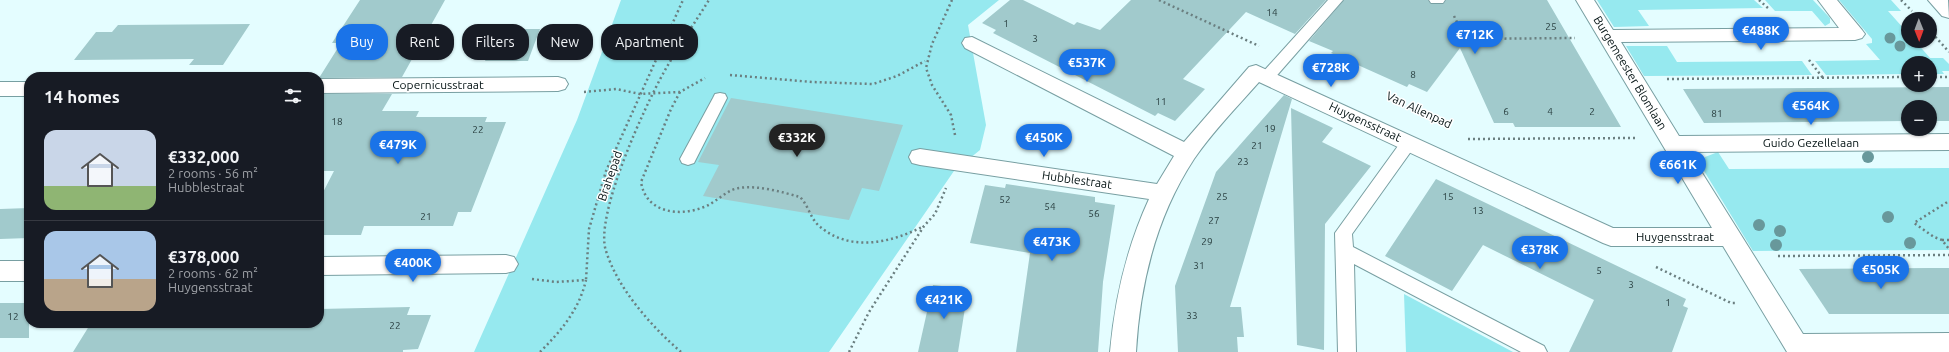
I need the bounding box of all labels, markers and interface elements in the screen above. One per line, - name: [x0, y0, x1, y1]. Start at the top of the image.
- house number: 14: [1266, 7, 1278, 18]
- north arrow: [1901, 12, 1937, 48]
- map controls: [1901, 12, 1937, 136]
- street label: Burgemeester Blomlaan: [1591, 13, 1670, 132]
- pin: €488K: [1733, 17, 1789, 51]
- house number: 1: [1003, 18, 1009, 29]
- pin: €712K: [1447, 21, 1503, 55]
- house number: 25: [1545, 21, 1557, 32]
- text: €488K: [1742, 23, 1780, 37]
- chip: Buy: [336, 24, 388, 60]
- chip: Rent: [396, 24, 454, 60]
- chip: Filters: [462, 24, 529, 60]
- chip: New: [537, 24, 593, 60]
- chip: Apartment: [601, 24, 698, 60]
- text: €712K: [1456, 27, 1494, 41]
- house number: 3: [1032, 33, 1038, 44]
- pin: €537K: [1059, 49, 1115, 83]
- pin: €728K: [1303, 54, 1359, 88]
- text: €537K: [1068, 55, 1106, 69]
- button: +: [1901, 56, 1937, 92]
- text: €728K: [1312, 60, 1350, 74]
- house number: 8: [1410, 69, 1416, 80]
- street label: Copernicusstraat: [392, 78, 484, 91]
- icon: filters: [282, 85, 304, 107]
- text: 14 homes: [44, 87, 120, 106]
- street label: Van Allenpad: [1384, 89, 1454, 130]
- pin: €564K: [1783, 92, 1839, 126]
- house number: 11: [1155, 96, 1167, 107]
- text: €564K: [1792, 98, 1830, 112]
- street label: Huygensstraat: [1327, 99, 1404, 144]
- button: −: [1901, 100, 1937, 136]
- house number: 6: [1503, 106, 1509, 117]
- house number: 4: [1547, 106, 1553, 117]
- house number: 2: [1589, 106, 1595, 117]
- house number: 81: [1711, 108, 1723, 119]
- house number: 18: [331, 116, 343, 127]
- house number: 19: [1264, 123, 1276, 134]
- house number: 22: [472, 124, 484, 135]
- pin: €332K: [769, 124, 825, 158]
- pin: €450K: [1016, 124, 1072, 158]
- text: €332K: [778, 130, 816, 144]
- text: €450K: [1025, 130, 1063, 144]
- pin: €479K: [370, 131, 426, 165]
- street label: Guido Gezellelaan: [1763, 136, 1859, 149]
- text: €479K: [379, 137, 417, 151]
- house number: 21: [1251, 140, 1263, 151]
- icon: home: [76, 146, 124, 194]
- text: €332,000: [168, 147, 239, 166]
- street label: Brahepad: [595, 149, 624, 203]
- pin: €661K: [1650, 151, 1706, 185]
- house number: 23: [1237, 156, 1249, 167]
- text: €661K: [1659, 157, 1697, 171]
- text: 2 rooms · 56 m²: [168, 166, 258, 180]
- street label: Hubblestraat: [1041, 168, 1113, 191]
- text: Hubblestraat: [168, 180, 244, 194]
- house number: 25: [1216, 191, 1228, 202]
- house number: 15: [1442, 191, 1454, 202]
- house number: 52: [999, 194, 1011, 205]
- house number: 54: [1044, 201, 1056, 212]
- house number: 13: [1472, 205, 1484, 216]
- house number: 56: [1088, 208, 1100, 219]
- house number: 21: [420, 211, 432, 222]
- house number: 27: [1208, 215, 1220, 226]
- pin: €473K: [1024, 228, 1080, 262]
- street label: Huygensstraat: [1636, 230, 1714, 243]
- text: €473K: [1033, 234, 1071, 248]
- house number: 29: [1201, 236, 1213, 247]
- pin: €378K: [1512, 236, 1568, 270]
- text: €378K: [1521, 242, 1559, 256]
- icon: home: [76, 247, 124, 295]
- text: €378,000: [168, 247, 239, 266]
- pin: €400K: [385, 249, 441, 283]
- text: €400K: [394, 255, 432, 269]
- pin: €505K: [1853, 256, 1909, 290]
- house number: 31: [1193, 260, 1205, 271]
- text: €505K: [1862, 262, 1900, 276]
- house number: 5: [1596, 265, 1602, 276]
- text: 2 rooms · 62 m²: [168, 266, 258, 280]
- house number: 3: [1628, 279, 1634, 290]
- text: Huygensstraat: [168, 280, 253, 294]
- pin: €421K: [916, 286, 972, 320]
- text: €421K: [925, 292, 963, 306]
- house number: 1: [1665, 297, 1671, 308]
- house number: 33: [1186, 310, 1198, 321]
- house number: 12: [7, 311, 19, 322]
- house number: 22: [389, 320, 401, 331]

